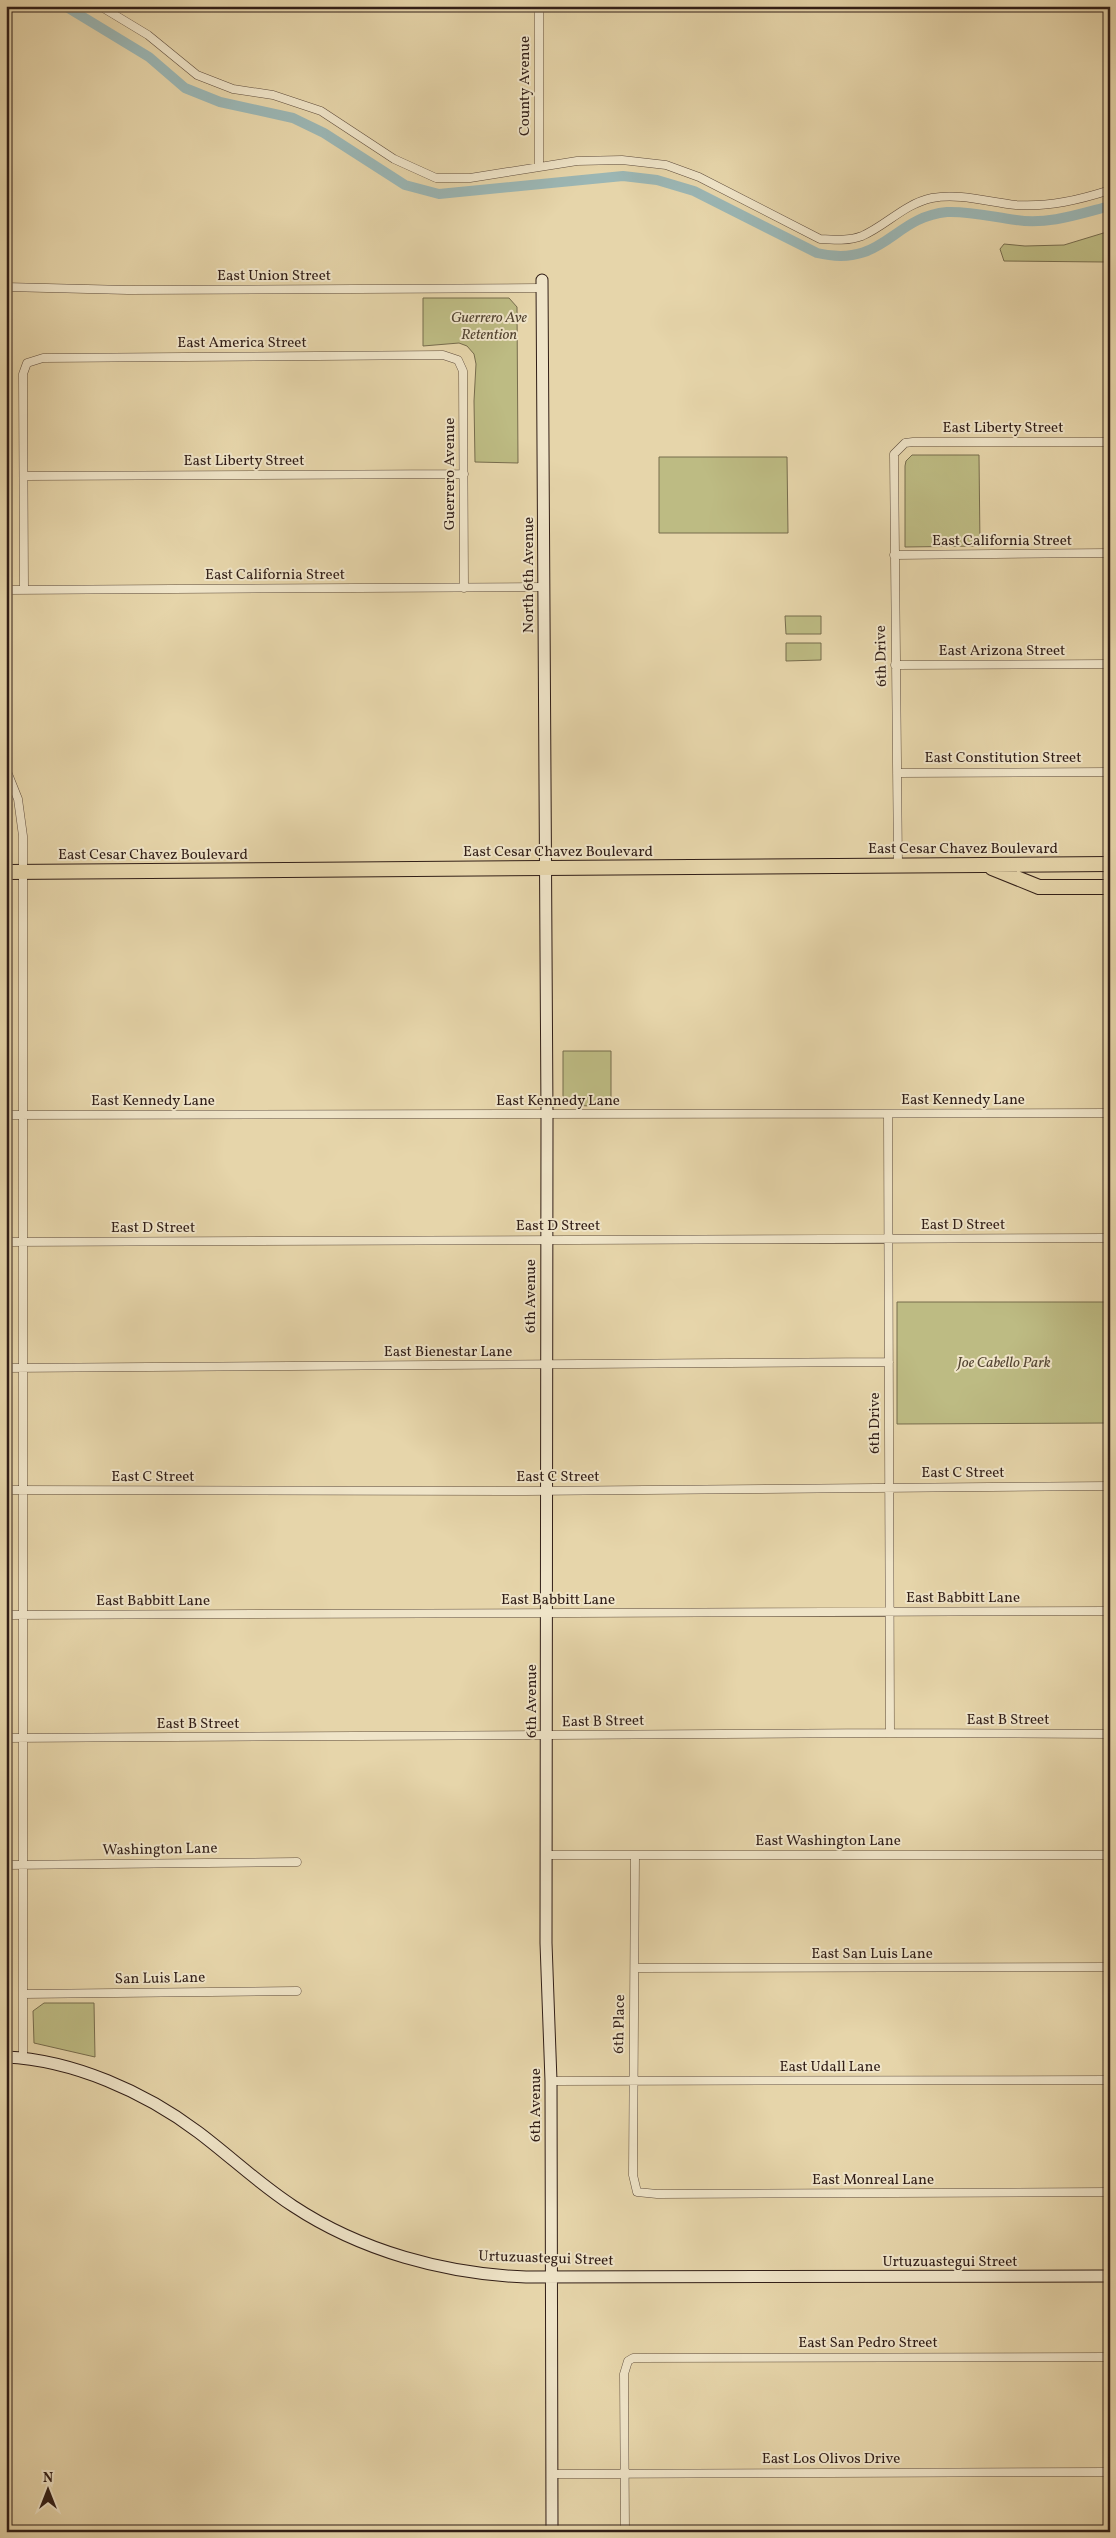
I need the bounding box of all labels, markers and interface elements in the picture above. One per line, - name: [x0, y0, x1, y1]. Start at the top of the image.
- street label: County Avenue: [515, 36, 536, 136]
- street label: East Union Street: [217, 266, 331, 287]
- park label: Guerrero Ave Retention: [451, 308, 528, 346]
- street label: East America Street: [177, 333, 307, 354]
- street label: Guerrero Avenue: [440, 418, 461, 530]
- street label: East Liberty Street: [943, 418, 1063, 439]
- street label: East Liberty Street: [184, 451, 304, 472]
- street label: North 6th Avenue: [519, 517, 540, 633]
- street label: East California Street: [932, 531, 1072, 552]
- street label: East California Street: [205, 565, 345, 586]
- street label: 6th Drive: [871, 625, 893, 687]
- street label: East Arizona Street: [939, 641, 1065, 662]
- street label: East Constitution Street: [925, 748, 1081, 769]
- street label: East Cesar Chavez Boulevard: [868, 839, 1058, 860]
- street label: East Cesar Chavez Boulevard: [463, 842, 653, 863]
- street label: East Cesar Chavez Boulevard: [58, 845, 248, 866]
- street label: East Kennedy Lane: [901, 1090, 1025, 1111]
- street label: East Kennedy Lane: [91, 1091, 215, 1112]
- street label: East Kennedy Lane: [496, 1091, 620, 1112]
- street label: East D Street: [921, 1215, 1005, 1236]
- street label: East D Street: [516, 1216, 600, 1237]
- street label: East D Street: [111, 1218, 195, 1239]
- street label: 6th Avenue: [521, 1259, 542, 1333]
- street label: East Bienestar Lane: [384, 1342, 512, 1363]
- park label: Joe Cabello Park: [955, 1353, 1051, 1374]
- street label: 6th Drive: [865, 1392, 886, 1454]
- street label: East C Street: [921, 1463, 1005, 1484]
- street label: East C Street: [111, 1467, 195, 1488]
- street label: East C Street: [516, 1467, 600, 1488]
- street label: East Babbitt Lane: [906, 1588, 1020, 1609]
- street label: East Babbitt Lane: [501, 1590, 615, 1611]
- street label: East Babbitt Lane: [96, 1591, 210, 1612]
- street label: 6th Avenue: [522, 1664, 543, 1738]
- street label: East B Street: [967, 1710, 1049, 1731]
- street label: East B Street: [561, 1711, 645, 1733]
- street label: East B Street: [157, 1714, 239, 1735]
- street label: East Washington Lane: [755, 1831, 901, 1852]
- street label: Washington Lane: [102, 1838, 218, 1862]
- street label: East San Luis Lane: [811, 1944, 933, 1965]
- street label: San Luis Lane: [115, 1968, 205, 1990]
- street label: 6th Place: [609, 1994, 631, 2054]
- street label: East Udall Lane: [779, 2057, 881, 2078]
- street label: 6th Avenue: [526, 2068, 547, 2142]
- street label: East Monreal Lane: [812, 2170, 934, 2191]
- street label: Urtuzuastegui Street: [478, 2246, 614, 2272]
- street label: Urtuzuastegui Street: [882, 2252, 1018, 2273]
- street label: East San Pedro Street: [798, 2333, 938, 2354]
- street label: East Los Olivos Drive: [762, 2449, 900, 2470]
- north arrow: [22, 2466, 72, 2516]
- text: N: [43, 2469, 53, 2488]

